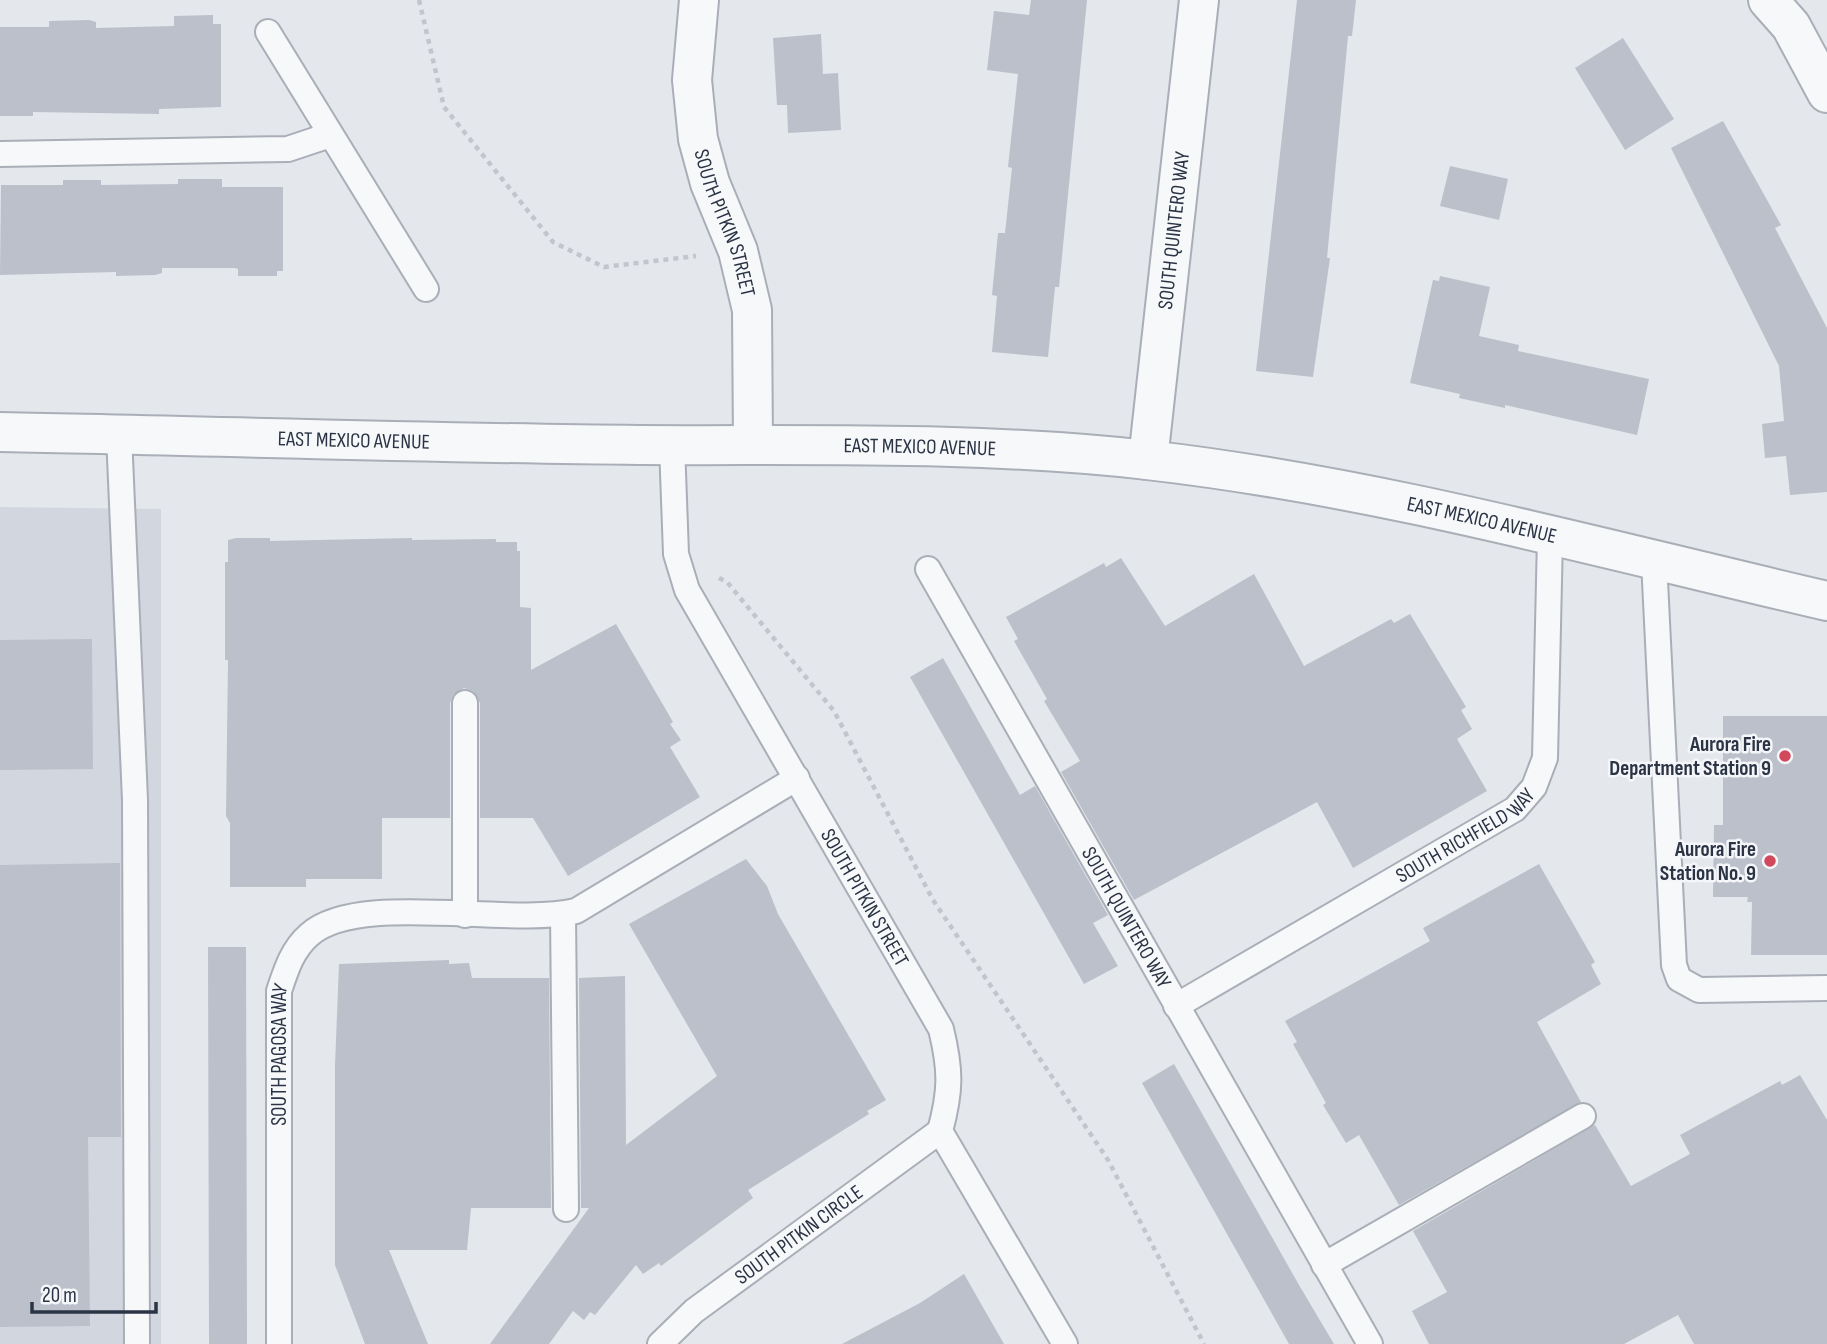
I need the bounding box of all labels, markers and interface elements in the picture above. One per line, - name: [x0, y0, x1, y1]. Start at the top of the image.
- street label: SOUTH PITKIN STREET: [688, 147, 761, 300]
- street label: SOUTH QUINTERO WAY: [1153, 150, 1195, 311]
- street label: EAST MEXICO AVENUE: [277, 426, 430, 455]
- street label: EAST MEXICO AVENUE: [844, 433, 997, 462]
- street label: EAST MEXICO AVENUE: [1405, 491, 1559, 549]
- place label: Aurora Fire Department Station 9: [1609, 732, 1771, 781]
- marker: Aurora Fire Department Station 9: [1777, 748, 1793, 764]
- street label: SOUTH RICHFIELD WAY: [1391, 783, 1541, 889]
- street label: SOUTH PITKIN STREET: [815, 825, 914, 971]
- place label: Aurora Fire Station No. 9: [1660, 837, 1756, 886]
- street label: SOUTH QUINTERO WAY: [1076, 843, 1176, 993]
- marker: Aurora Fire Station No. 9: [1762, 853, 1778, 869]
- street label: SOUTH PAGOSA WAY: [267, 980, 294, 1126]
- street label: SOUTH PITKIN CIRCLE: [730, 1180, 868, 1290]
- scale bar: [32, 1270, 156, 1314]
- text: 20 m: [42, 1283, 77, 1308]

